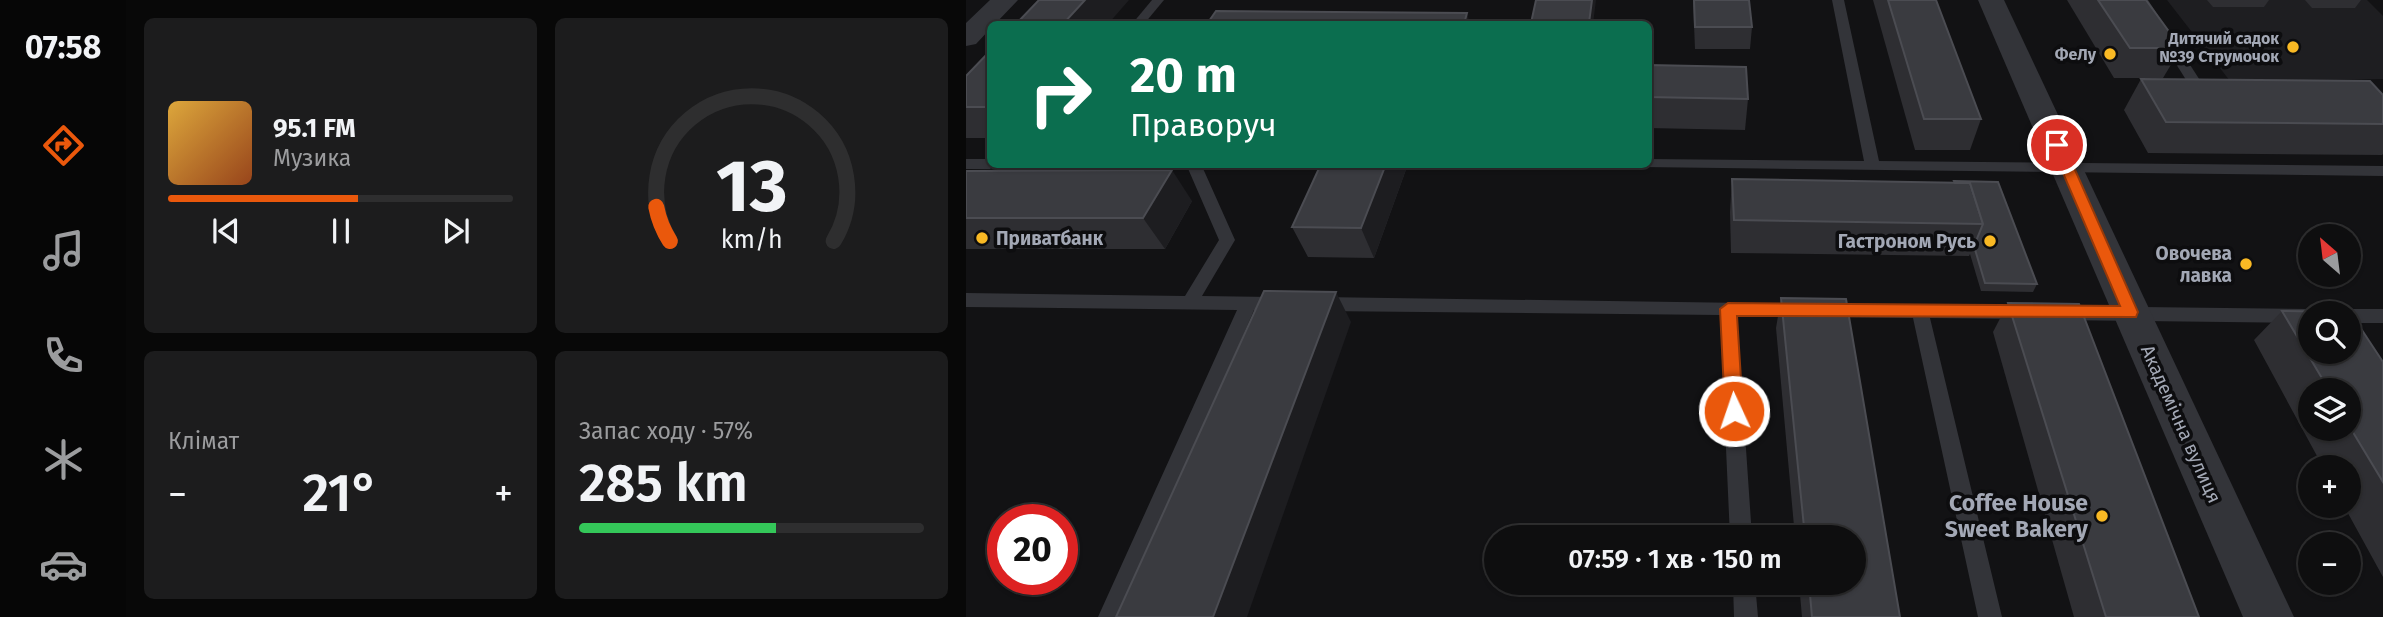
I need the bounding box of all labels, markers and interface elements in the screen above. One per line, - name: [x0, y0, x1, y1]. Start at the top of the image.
- text: 07:58: [25, 28, 101, 66]
- place label: Дитячий садок №39 Струмочок: [2159, 29, 2279, 66]
- marker: Дитячий садок №39 Струмочок: [2285, 39, 2301, 55]
- place label: ФеЛу: [2055, 45, 2097, 64]
- text: 20 m: [1130, 46, 1237, 105]
- marker: ФеЛу: [2102, 46, 2118, 62]
- icon: right: [1015, 49, 1106, 140]
- text: Праворуч: [1130, 106, 1277, 144]
- text: 95.1 FM: [273, 113, 356, 144]
- pin: [2027, 115, 2087, 175]
- icon: directions: [39, 121, 88, 170]
- icon: arrive: [2038, 126, 2076, 164]
- text: Музика: [273, 144, 351, 172]
- text: 13: [716, 144, 787, 231]
- icon: previous: [207, 212, 245, 250]
- icon: pause: [322, 212, 360, 250]
- icon: next: [437, 212, 475, 250]
- north arrow: [2298, 224, 2361, 287]
- map controls: [2298, 224, 2361, 595]
- text: km/h: [721, 225, 782, 255]
- icon: music: [39, 226, 88, 275]
- place label: Приватбанк: [996, 227, 1104, 250]
- marker: Приватбанк: [974, 230, 990, 246]
- place label: Гастроном Русь: [1838, 230, 1976, 253]
- marker: Гастроном Русь: [1982, 233, 1998, 249]
- place label: Овочева лавка: [2156, 242, 2232, 287]
- marker: Овочева лавка: [2238, 256, 2254, 272]
- button: search: [2298, 301, 2361, 364]
- icon: phone: [39, 331, 88, 380]
- street label: Академічна вулиця: [2136, 341, 2226, 507]
- position arrow: [1697, 374, 1771, 448]
- button: layers: [2298, 378, 2361, 441]
- text: Запас ходу · 57%: [579, 417, 753, 445]
- text: Клімат: [168, 427, 239, 455]
- icon: climate: [39, 435, 88, 484]
- text: 285 km: [579, 452, 748, 515]
- button: +: [2298, 455, 2361, 518]
- text: 21°: [302, 462, 379, 525]
- text: −: [168, 471, 187, 517]
- text: +: [494, 471, 513, 517]
- place label: Coffee House Sweet Bakery: [1945, 489, 2089, 543]
- speed limit sign: 20: [987, 504, 1078, 595]
- marker: Coffee House Sweet Bakery: [2094, 508, 2110, 524]
- button: −: [2298, 532, 2361, 595]
- icon: car: [39, 540, 88, 589]
- text: 07:59 · 1 хв · 150 m: [1568, 544, 1782, 575]

